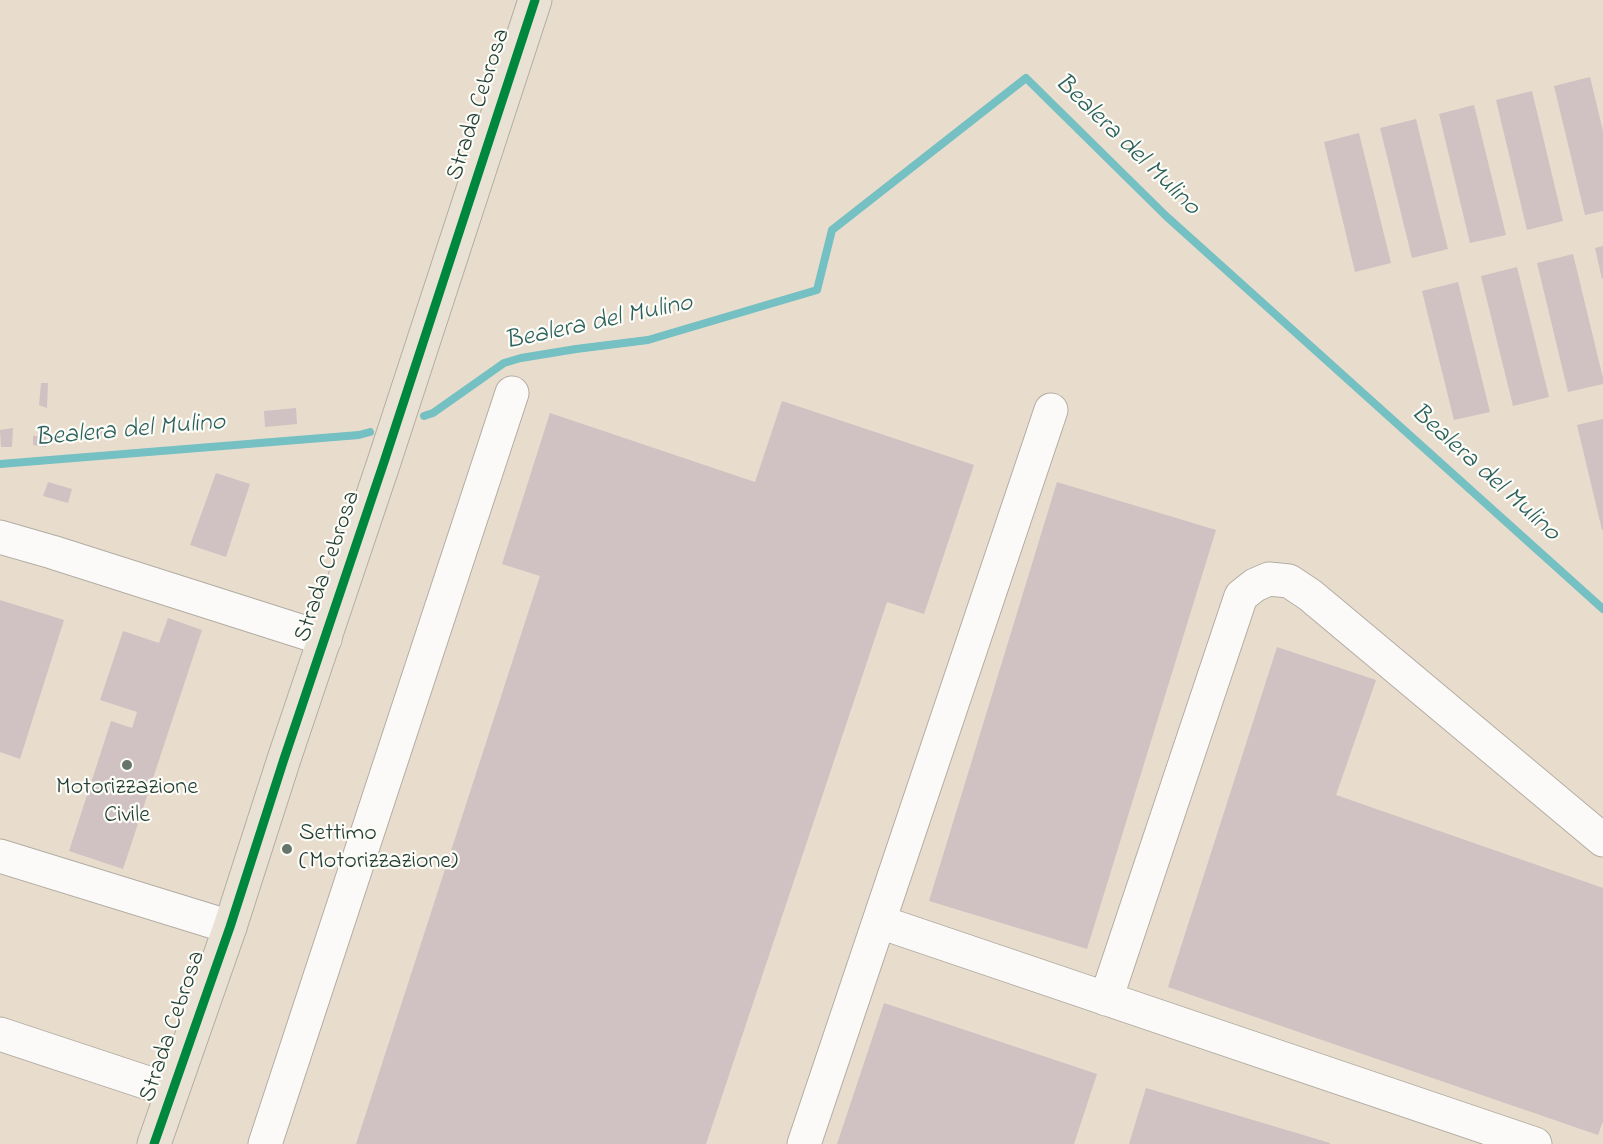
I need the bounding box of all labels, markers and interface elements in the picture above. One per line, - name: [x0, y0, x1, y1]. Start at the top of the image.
- street label: Strada Cebrosa: [442, 25, 518, 185]
- water label: Bealera del Mulino: [1047, 68, 1205, 224]
- water label: Bealera del Mulino: [502, 289, 696, 359]
- water label: Bealera del Mulino: [1403, 399, 1565, 549]
- water label: Bealera del Mulino: [34, 408, 226, 456]
- street label: Strada Cebrosa: [290, 488, 368, 646]
- marker: Motorizzazione Civile: [120, 758, 134, 772]
- place label: Motorizzazione Civile: [56, 775, 198, 831]
- place label: Settimo (Motorizzazione): [299, 821, 458, 877]
- marker: Settimo (Motorizzazione): [280, 842, 294, 856]
- street label: Strada Cebrosa: [135, 948, 213, 1106]

